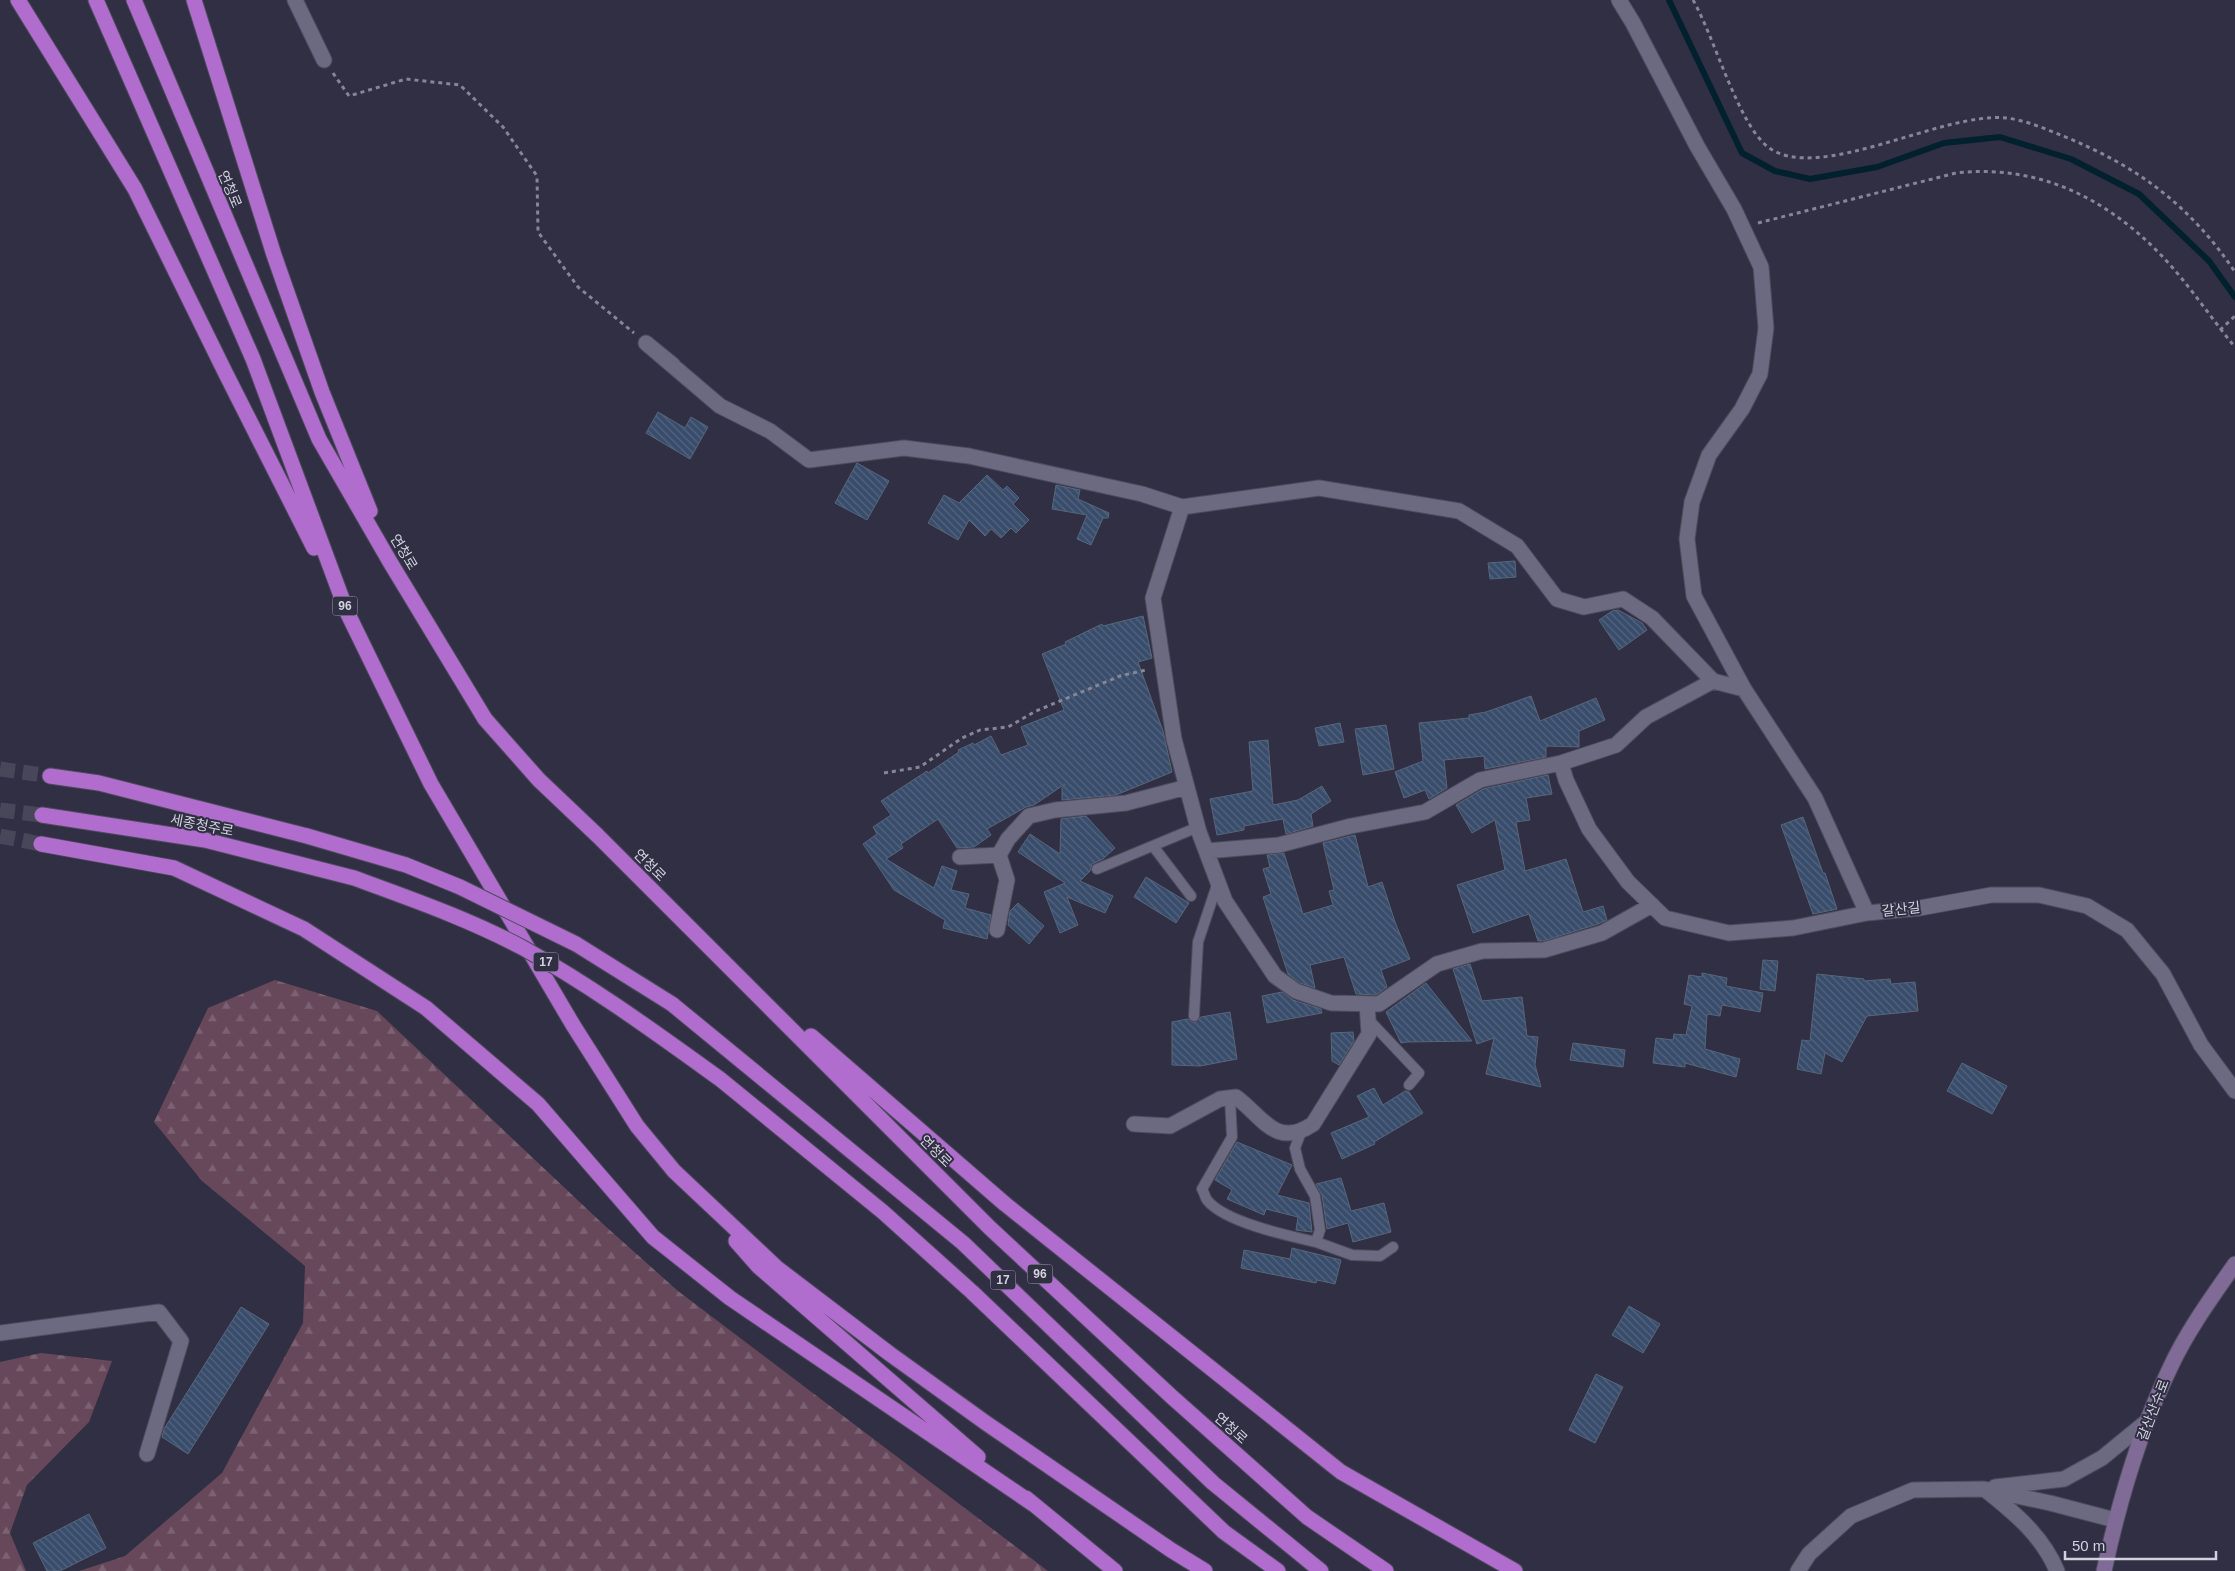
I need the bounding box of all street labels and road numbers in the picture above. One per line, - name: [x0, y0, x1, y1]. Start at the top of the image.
- street label: 연청로: [215, 168, 245, 210]
- street label: 연청로: [387, 531, 421, 573]
- road number: 96: [332, 596, 358, 616]
- street label: 세종청주로: [169, 811, 235, 839]
- street label: 연청로: [631, 846, 669, 884]
- street label: 갈산길: [1881, 899, 1921, 919]
- road number: 17: [534, 952, 558, 972]
- street label: 연청로: [917, 1132, 955, 1170]
- road number: 96: [1028, 1264, 1052, 1284]
- road number: 17: [990, 1270, 1016, 1290]
- street label: 갈산산수로: [2134, 1377, 2172, 1443]
- street label: 연청로: [1211, 1409, 1251, 1447]

